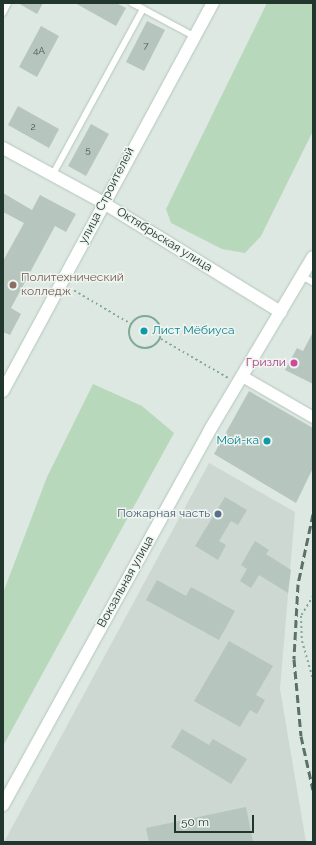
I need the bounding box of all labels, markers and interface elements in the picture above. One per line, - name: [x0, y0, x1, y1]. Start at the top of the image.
- house number: 7: [143, 40, 149, 52]
- house number: 4А: [33, 45, 45, 57]
- house number: 2: [30, 121, 36, 133]
- house number: 5: [85, 144, 91, 156]
- street label: улица Строителей: [76, 145, 138, 247]
- street label: Октябрьская улица: [113, 205, 215, 275]
- place label: Политехнический колледж: [21, 271, 124, 299]
- marker: Политехнический колледж: [8, 280, 18, 290]
- place label: Лист Мёбиуса: [152, 324, 235, 338]
- marker: Лист Мёбиуса: [139, 326, 149, 336]
- place label: Гризли: [246, 356, 286, 370]
- marker: Гризли: [289, 358, 299, 368]
- place label: Мой-ка: [216, 434, 259, 448]
- marker: Мой-ка: [262, 436, 272, 446]
- place label: Пожарная часть: [117, 507, 210, 521]
- marker: Пожарная часть: [213, 509, 223, 519]
- street label: Вокзальная улица: [95, 534, 157, 630]
- scale bar: [176, 807, 256, 833]
- text: 50 m: [181, 815, 209, 829]

